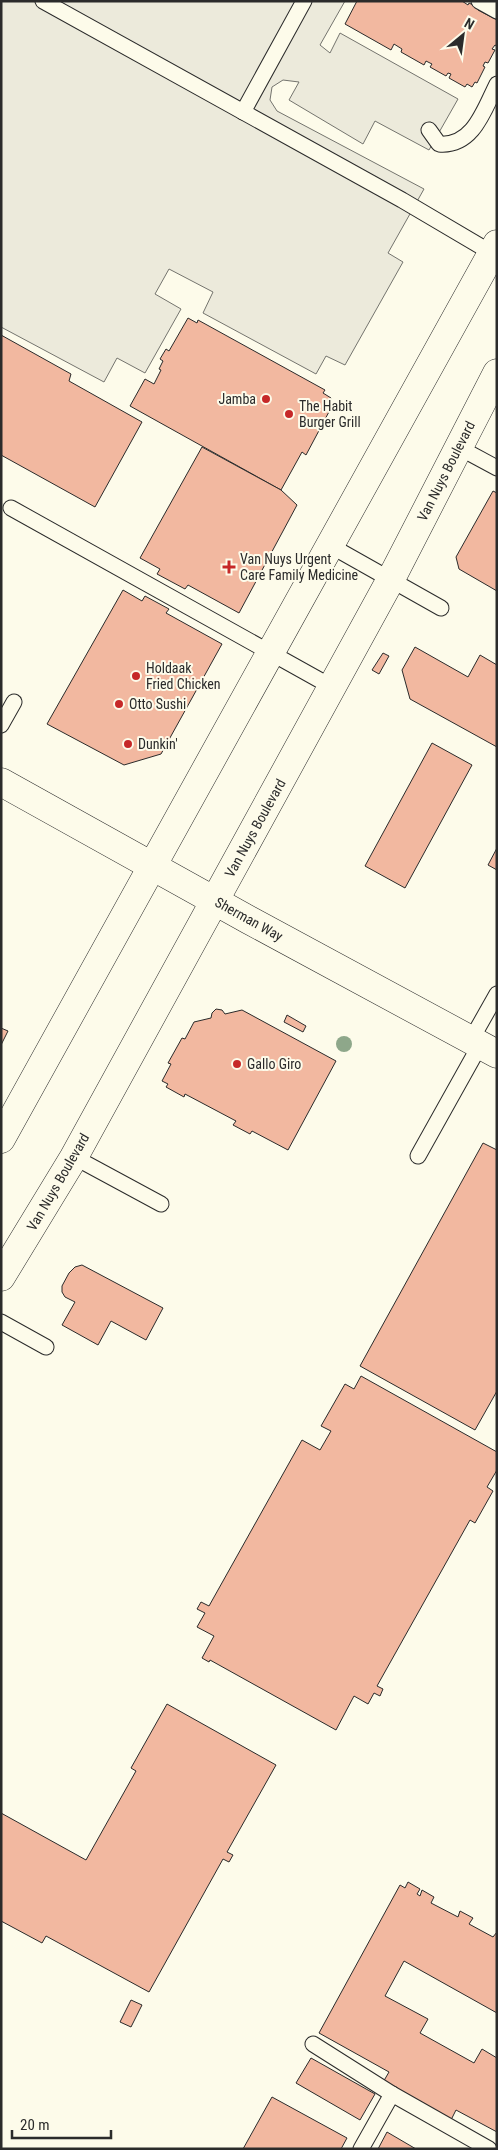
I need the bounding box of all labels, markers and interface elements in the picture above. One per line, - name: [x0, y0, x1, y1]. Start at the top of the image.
- north arrow: [438, 10, 488, 60]
- text: N: [462, 15, 477, 33]
- place label: Jamba: [218, 391, 256, 407]
- marker: Jamba: [260, 393, 272, 405]
- place label: The Habit Burger Grill: [299, 398, 361, 430]
- marker: The Habit Burger Grill: [283, 408, 295, 420]
- street label: Van Nuys Boulevard: [414, 418, 478, 524]
- place label: Van Nuys Urgent Care Family Medicine: [240, 551, 359, 583]
- marker: Van Nuys Urgent Care Family Medicine: [222, 560, 236, 574]
- place label: Holdaak Fried Chicken: [146, 660, 221, 692]
- marker: Holdaak Fried Chicken: [130, 670, 142, 682]
- place label: Otto Sushi: [129, 696, 186, 712]
- marker: Otto Sushi: [113, 698, 125, 710]
- place label: Dunkin': [138, 736, 178, 752]
- marker: Dunkin': [122, 738, 134, 750]
- street label: Van Nuys Boulevard: [221, 776, 289, 880]
- street label: Sherman Way: [212, 894, 286, 944]
- place label: Gallo Giro: [247, 1056, 301, 1072]
- marker: Gallo Giro: [231, 1058, 243, 1070]
- street label: Van Nuys Boulevard: [24, 1130, 92, 1234]
- scale bar: [12, 2108, 111, 2140]
- text: 20 m: [20, 2116, 50, 2134]

